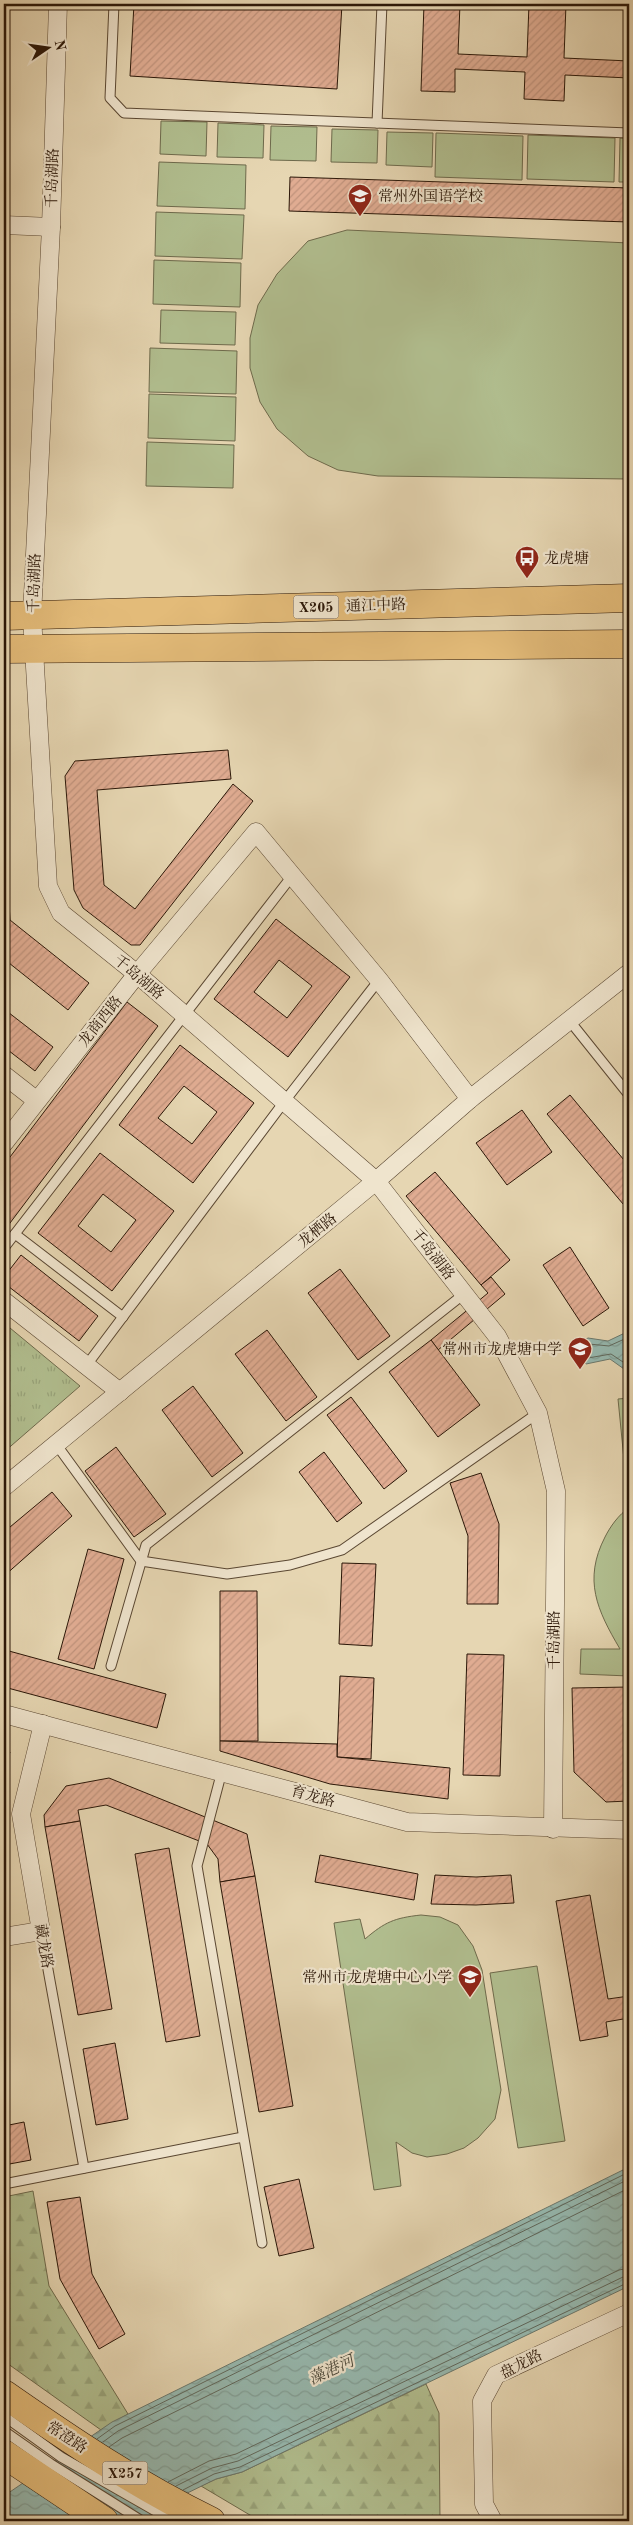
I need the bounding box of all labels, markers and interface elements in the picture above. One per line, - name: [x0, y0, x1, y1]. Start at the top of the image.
- north arrow: [22, 22, 72, 72]
- text: N: [52, 39, 68, 52]
- street label: 千岛湖路: [43, 148, 62, 208]
- school or university icon: 常州外国语学校: [347, 183, 373, 217]
- place label: 常州外国语学校: [378, 188, 483, 205]
- bus stop icon: 龙虎塘: [514, 545, 540, 579]
- place label: 龙虎塘: [544, 550, 589, 567]
- street label: 千岛湖路: [25, 553, 44, 613]
- road number: X205: [294, 596, 338, 618]
- street label: 通江中路: [346, 596, 406, 615]
- street label: 千岛湖路: [110, 952, 167, 1003]
- street label: 龙商西路: [75, 993, 126, 1050]
- street label: 龙栖路: [294, 1210, 340, 1251]
- street label: 千岛湖路: [407, 1225, 458, 1283]
- school or university icon: 常州市龙虎塘中学: [567, 1336, 593, 1370]
- place label: 常州市龙虎塘中学: [442, 1341, 562, 1358]
- street label: 千岛湖路: [546, 1610, 563, 1670]
- street label: 育龙路: [289, 1782, 337, 1811]
- street label: 藏龙路: [31, 1922, 56, 1970]
- school or university icon: 常州市龙虎塘中心小学: [457, 1964, 483, 1998]
- place label: 常州市龙虎塘中心小学: [302, 1969, 452, 1986]
- street label: 盘龙路: [497, 2347, 545, 2382]
- water label: 藻港河: [306, 2350, 360, 2388]
- street label: 常澄路: [43, 2418, 90, 2457]
- road number: X257: [102, 2462, 148, 2484]

